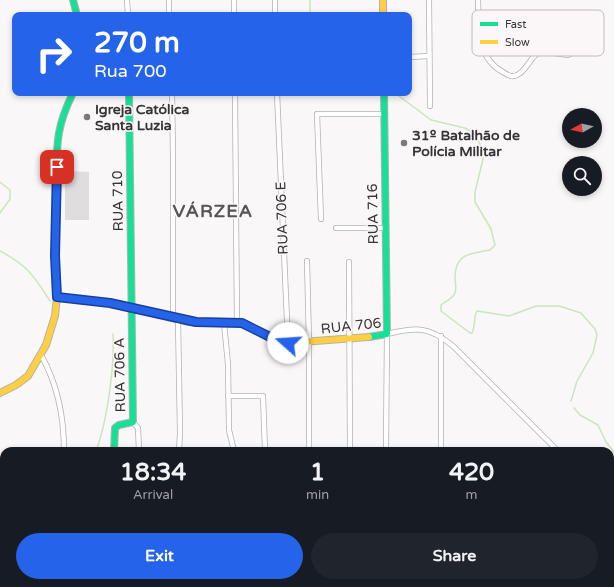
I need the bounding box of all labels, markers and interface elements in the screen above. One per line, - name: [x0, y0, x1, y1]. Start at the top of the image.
- legend: [472, 10, 604, 56]
- text: Fast: [505, 18, 526, 31]
- text: 270 m: [94, 26, 180, 60]
- icon: right: [28, 28, 80, 80]
- text: Slow: [505, 36, 530, 49]
- text: Rua 700: [94, 60, 167, 82]
- place label: Igreja Católica Santa Luzia: [95, 101, 189, 134]
- north arrow: [562, 108, 602, 148]
- map controls: [562, 108, 602, 196]
- marker: Igreja Católica Santa Luzia: [82, 112, 92, 122]
- place label: 31º Batalhão de Polícia Militar: [412, 127, 520, 160]
- marker: 31º Batalhão de Polícia Militar: [399, 138, 409, 148]
- pin: [40, 150, 74, 184]
- icon: arrive: [46, 156, 68, 178]
- button: search: [562, 156, 602, 196]
- street label: RUA 710: [109, 170, 127, 232]
- street label: RUA 706 E: [272, 181, 292, 255]
- street label: RUA 716: [364, 183, 382, 245]
- district label: VÁRZEA: [173, 200, 253, 222]
- street label: RUA 706: [320, 314, 382, 338]
- position arrow: [267, 322, 309, 364]
- street label: RUA 706 A: [111, 337, 129, 413]
- text: 18:34: [120, 458, 186, 487]
- text: 1: [310, 458, 325, 487]
- text: 420: [449, 458, 494, 487]
- text: Arrival: [133, 487, 173, 503]
- text: min: [306, 487, 329, 503]
- text: m: [466, 487, 478, 503]
- button: Exit: [16, 533, 303, 579]
- button: Share: [311, 533, 598, 579]

